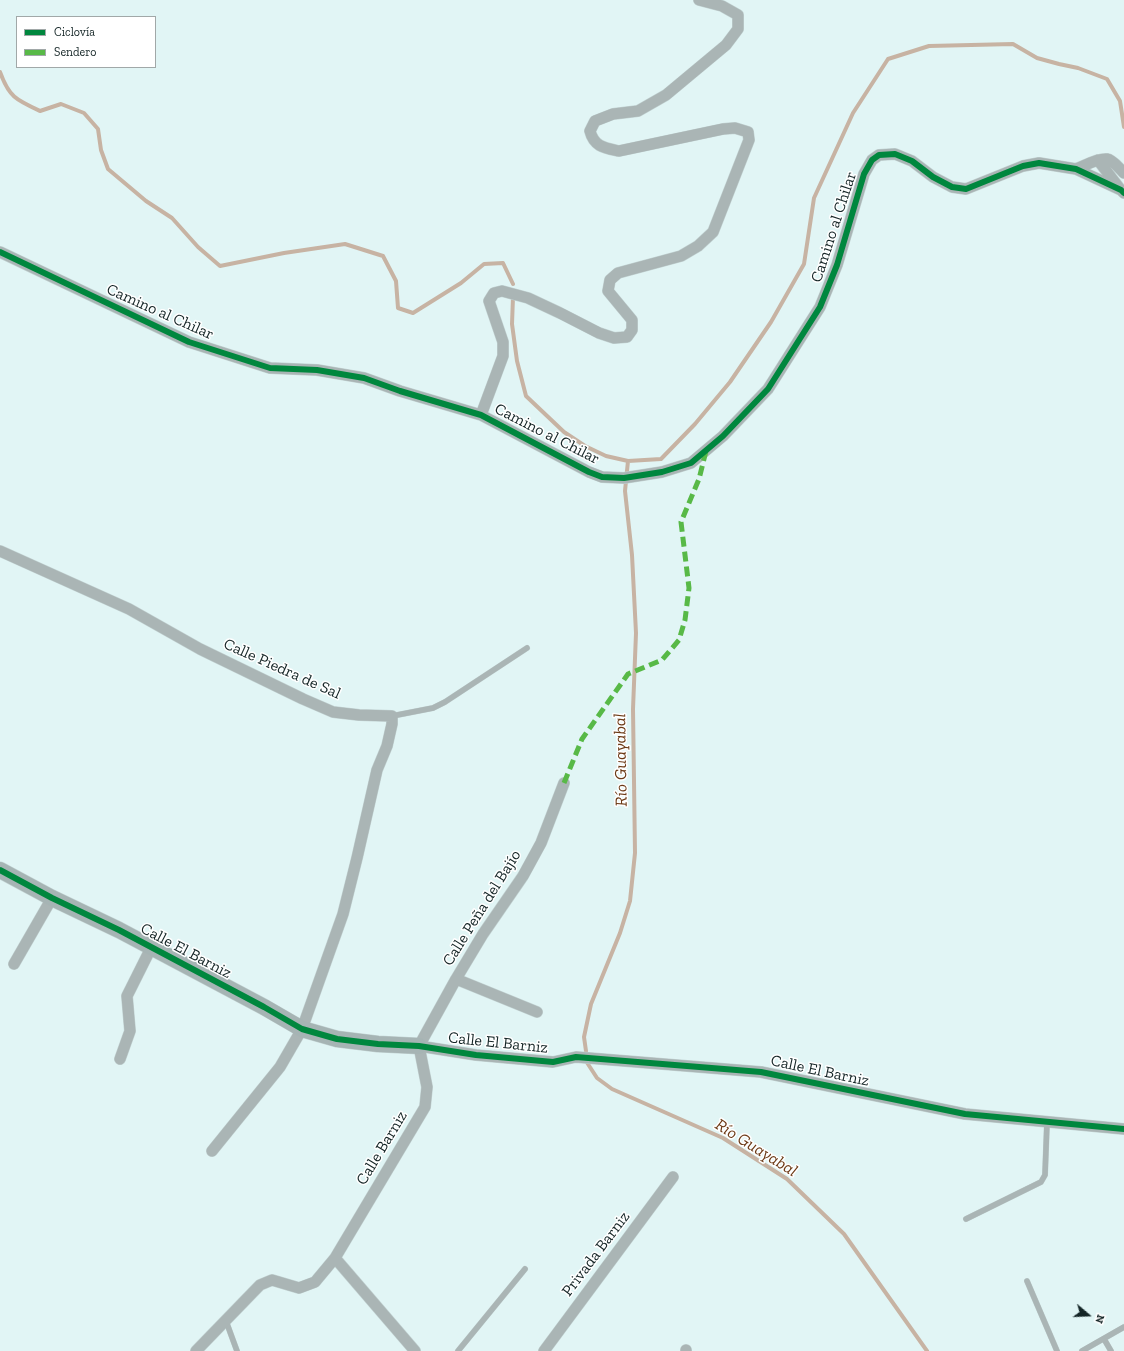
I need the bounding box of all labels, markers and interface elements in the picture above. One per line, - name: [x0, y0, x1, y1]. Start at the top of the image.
- legend: [16, 16, 156, 68]
- text: Ciclovía: [54, 25, 95, 39]
- text: Sendero: [54, 45, 96, 59]
- street label: Camino al Chilar: [807, 169, 861, 285]
- street label: Camino al Chilar: [103, 280, 217, 344]
- street label: Camino al Chilar: [491, 399, 603, 469]
- street label: Calle Piedra de Sal: [220, 635, 344, 703]
- water label: Río Guayabal: [610, 713, 632, 807]
- street label: Calle Peña del Bajío: [439, 847, 525, 969]
- street label: Calle El Barniz: [137, 919, 235, 983]
- street label: Calle El Barniz: [447, 1028, 549, 1058]
- street label: Calle El Barniz: [769, 1051, 871, 1091]
- street label: Calle Barniz: [352, 1108, 412, 1188]
- water label: Río Guayabal: [711, 1115, 801, 1181]
- street label: Privada Barniz: [558, 1208, 634, 1300]
- north arrow: [1068, 1295, 1108, 1335]
- text: N: [1092, 1313, 1107, 1325]

